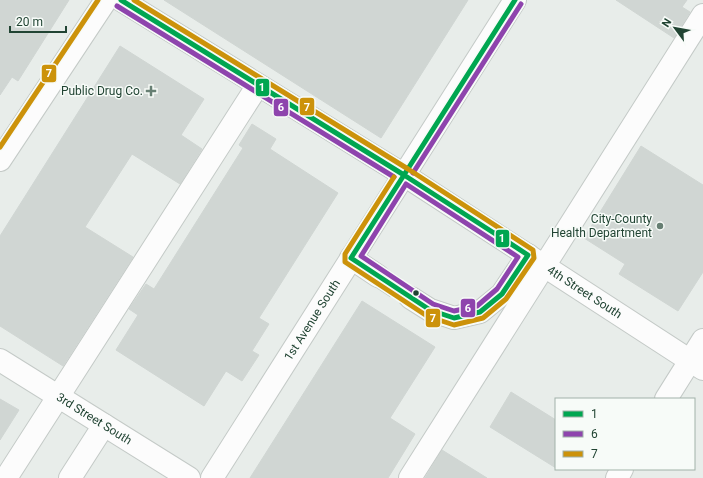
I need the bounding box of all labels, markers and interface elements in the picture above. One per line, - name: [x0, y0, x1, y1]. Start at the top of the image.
- scale bar: [10, 8, 66, 34]
- north arrow: [655, 8, 695, 48]
- text: 20 m: [16, 15, 43, 29]
- text: N: [659, 16, 675, 30]
- line badge: 7: [41, 64, 57, 83]
- text: 7: [46, 67, 52, 80]
- line badge: 1: [255, 78, 270, 97]
- text: 1: [259, 81, 265, 94]
- place label: Public Drug Co.: [61, 84, 143, 98]
- marker: Public Drug Co.: [146, 86, 156, 96]
- line badge: 7: [299, 97, 315, 116]
- line badge: 6: [273, 98, 289, 117]
- text: 6: [278, 101, 284, 114]
- text: 7: [304, 101, 310, 114]
- place label: City-County Health Department: [551, 212, 652, 240]
- marker: City-County Health Department: [655, 221, 665, 231]
- line badge: 1: [495, 229, 510, 248]
- text: 1: [499, 232, 505, 245]
- street label: 4th Street South: [545, 263, 625, 321]
- street label: 1st Avenue South: [281, 277, 343, 363]
- unlabelled marker: [411, 288, 421, 298]
- line badge: 6: [460, 298, 476, 318]
- text: 6: [465, 302, 471, 315]
- line badge: 7: [425, 308, 441, 328]
- text: 7: [430, 312, 436, 325]
- street label: 3rd Street South: [54, 390, 134, 448]
- legend: [555, 398, 695, 470]
- text: 1: [591, 407, 598, 421]
- text: 6: [591, 427, 598, 441]
- text: 7: [591, 447, 598, 461]

